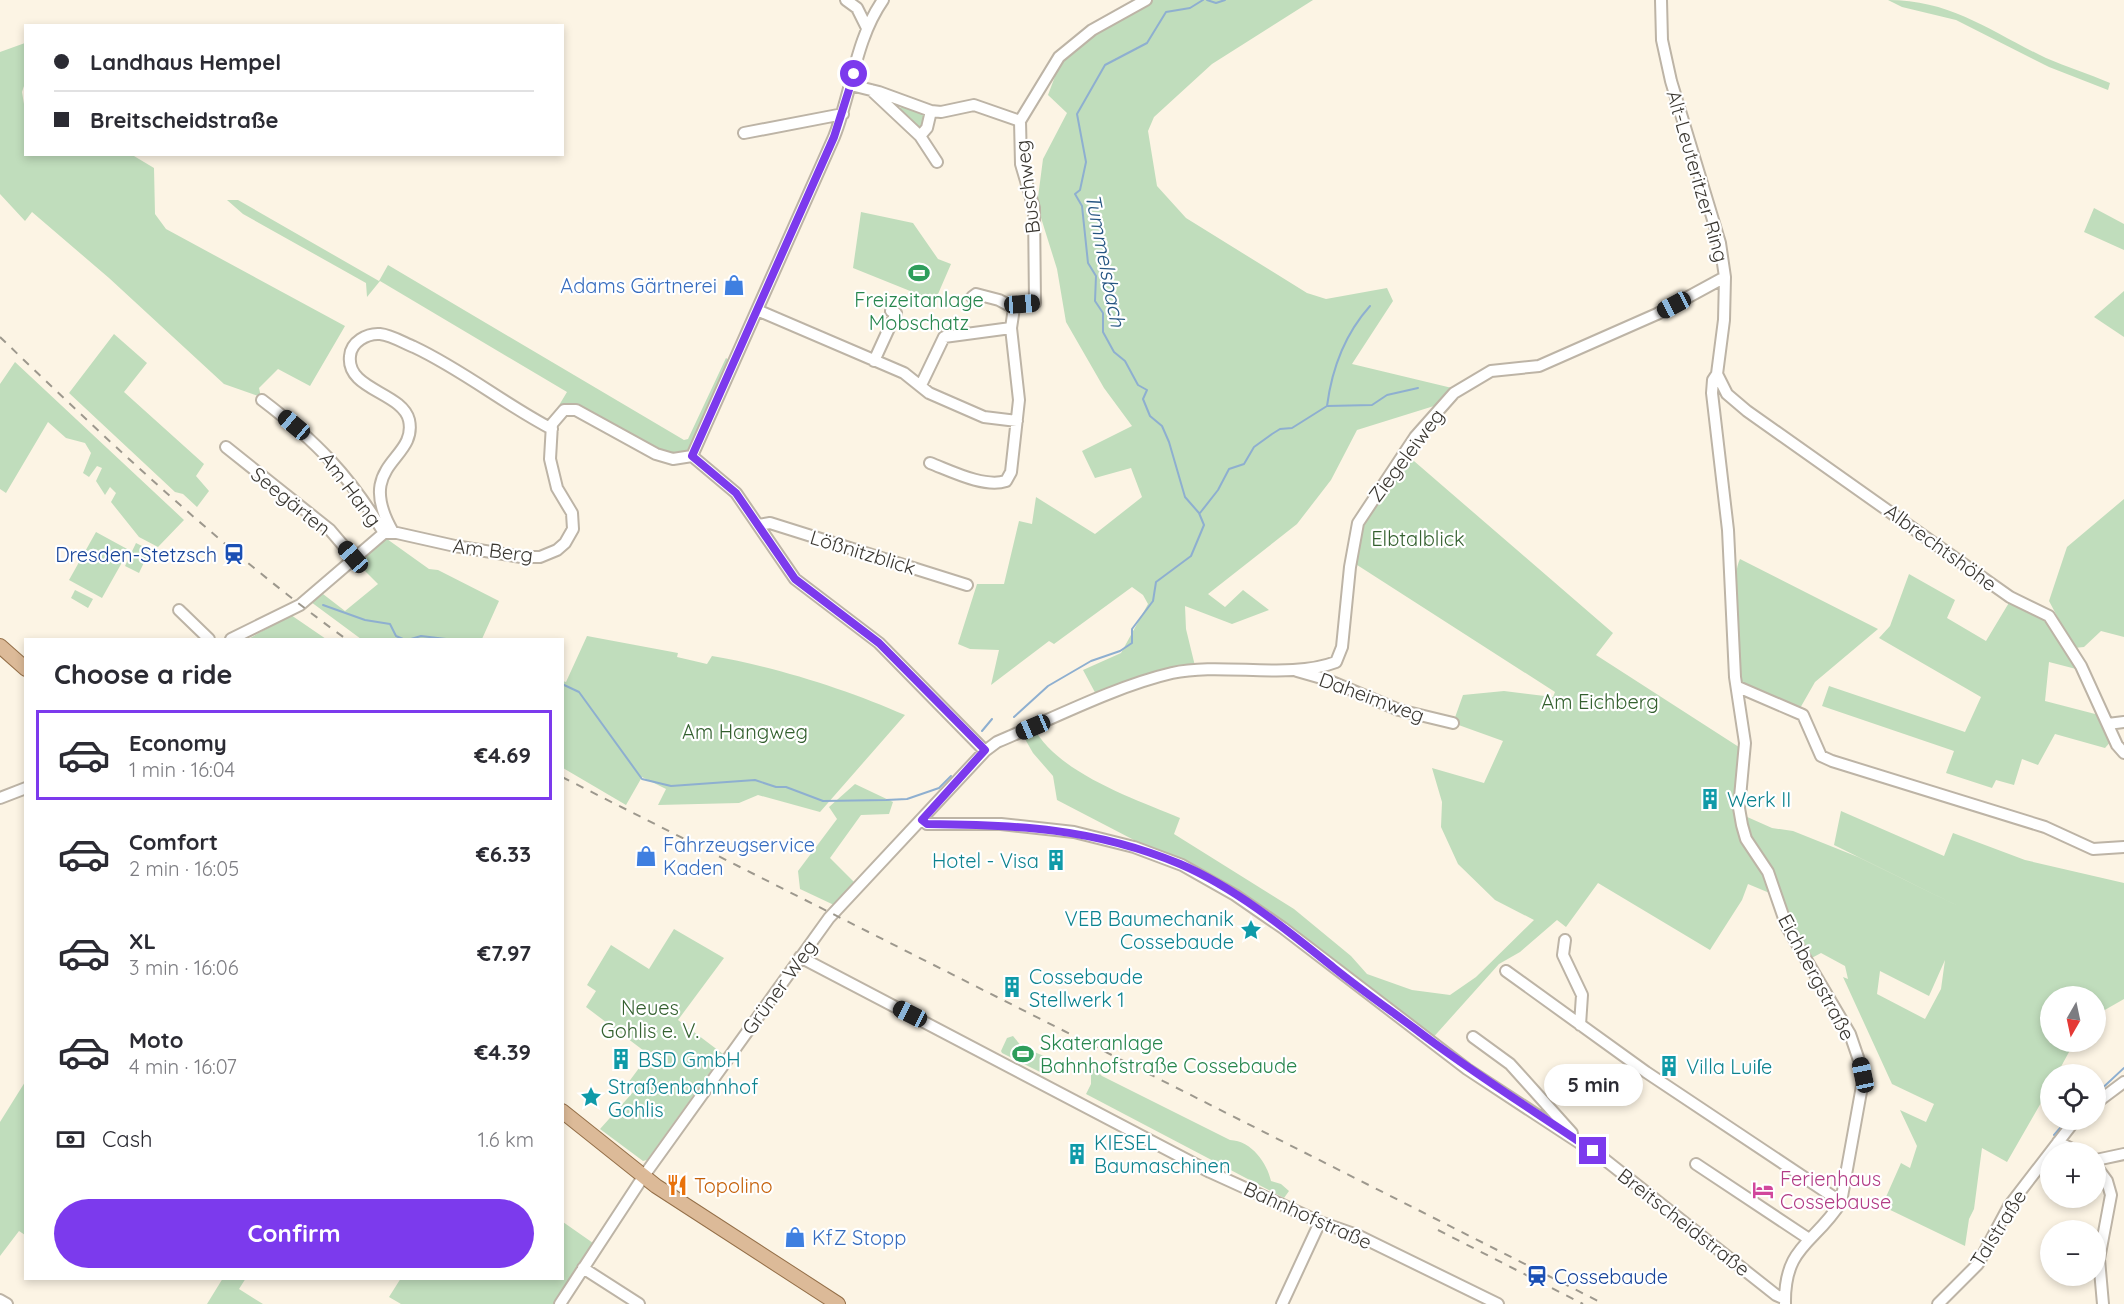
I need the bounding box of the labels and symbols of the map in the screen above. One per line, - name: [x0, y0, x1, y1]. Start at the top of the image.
- route start: [840, 60, 867, 87]
- street label: Alt-Leuteritzer Ring: [1661, 87, 1735, 265]
- street label: Buschweg: [1009, 139, 1045, 235]
- water label: Tummelsbach: [1080, 191, 1132, 330]
- sports icon: Freizeitanlage Mobschatz: [907, 261, 931, 285]
- place label: Adams Gärtnerei: [560, 273, 717, 298]
- shop icon: Adams Gärtnerei: [722, 273, 746, 297]
- place label: Freizeitanlage Mobschatz: [854, 287, 984, 335]
- car: [1654, 289, 1694, 321]
- car: [1003, 294, 1041, 314]
- street label: Ziegeleiweg: [1363, 403, 1449, 507]
- car: [274, 407, 314, 443]
- street label: Am Hang: [315, 447, 387, 531]
- street label: Seegärten: [246, 461, 336, 541]
- street label: Albrechtshöhe: [1880, 498, 2002, 596]
- street label: Lößnitzblick: [807, 524, 919, 580]
- park label: Elbtalblick: [1371, 526, 1465, 551]
- street label: Am Berg: [451, 533, 535, 567]
- car: [334, 538, 372, 576]
- place label: Dresden-Stetzsch: [55, 542, 217, 567]
- station icon: Dresden-Stetzsch: [222, 542, 246, 566]
- street label: Daheimweg: [1316, 666, 1428, 728]
- park label: Am Eichberg: [1541, 689, 1659, 714]
- car: [1013, 712, 1053, 742]
- park label: Am Hangweg: [682, 719, 808, 744]
- building icon: Werk II: [1698, 787, 1722, 811]
- place label: Werk II: [1727, 787, 1791, 812]
- place label: Fahrzeugservice Kaden: [663, 832, 815, 880]
- shop icon: Fahrzeugservice Kaden: [634, 844, 658, 868]
- place label: Hotel - Visa: [932, 848, 1039, 873]
- building icon: Hotel - Visa: [1044, 848, 1068, 872]
- place label: VEB Baumechanik Cossebaude: [1065, 906, 1234, 954]
- street label: Eichbergstraße: [1773, 909, 1861, 1045]
- place icon: VEB Baumechanik Cossebaude: [1239, 918, 1263, 942]
- street label: Grüner Weg: [736, 934, 822, 1040]
- place label: Cossebaude Stellwerk 1: [1029, 964, 1143, 1012]
- building icon: Cossebaude Stellwerk 1: [1000, 975, 1024, 999]
- north arrow: [2040, 986, 2106, 1052]
- park label: Neues Gohlis e. V.: [601, 995, 699, 1043]
- car: [890, 998, 930, 1030]
- place label: Skateranlage Bahnhofstraße Cossebaude: [1040, 1030, 1297, 1078]
- sports icon: Skateranlage Bahnhofstraße Cossebaude: [1011, 1042, 1035, 1066]
- building icon: BSD GmbH: [609, 1047, 633, 1071]
- place label: BSD GmbH: [638, 1047, 741, 1072]
- building icon: Villa Luiſe: [1657, 1054, 1681, 1078]
- place label: Villa Luiſe: [1686, 1054, 1772, 1079]
- car: [1850, 1056, 1876, 1094]
- callout: 5 min: [1544, 1064, 1642, 1106]
- place label: Straßenbahnhof Gohlis: [608, 1074, 758, 1122]
- place icon: Straßenbahnhof Gohlis: [579, 1085, 603, 1109]
- place label: KIESEL Baumaschinen: [1094, 1130, 1230, 1178]
- route end: [1579, 1137, 1606, 1164]
- building icon: KIESEL Baumaschinen: [1065, 1142, 1089, 1166]
- street label: Breitscheidstraße: [1613, 1163, 1755, 1281]
- place label: Ferienhaus Cossebause: [1780, 1166, 1891, 1214]
- restaurant icon: Topolino: [665, 1173, 689, 1197]
- place label: Topolino: [694, 1173, 772, 1198]
- street label: Bahnhofstraße: [1240, 1176, 1376, 1254]
- hotel icon: Ferienhaus Cossebause: [1751, 1178, 1775, 1202]
- street label: Talstraße: [1965, 1185, 2031, 1271]
- shop icon: KfZ Stopp: [783, 1225, 807, 1249]
- place label: KfZ Stopp: [812, 1225, 906, 1250]
- station icon: Cossebaude: [1525, 1264, 1549, 1288]
- place label: Cossebaude: [1554, 1264, 1668, 1289]

